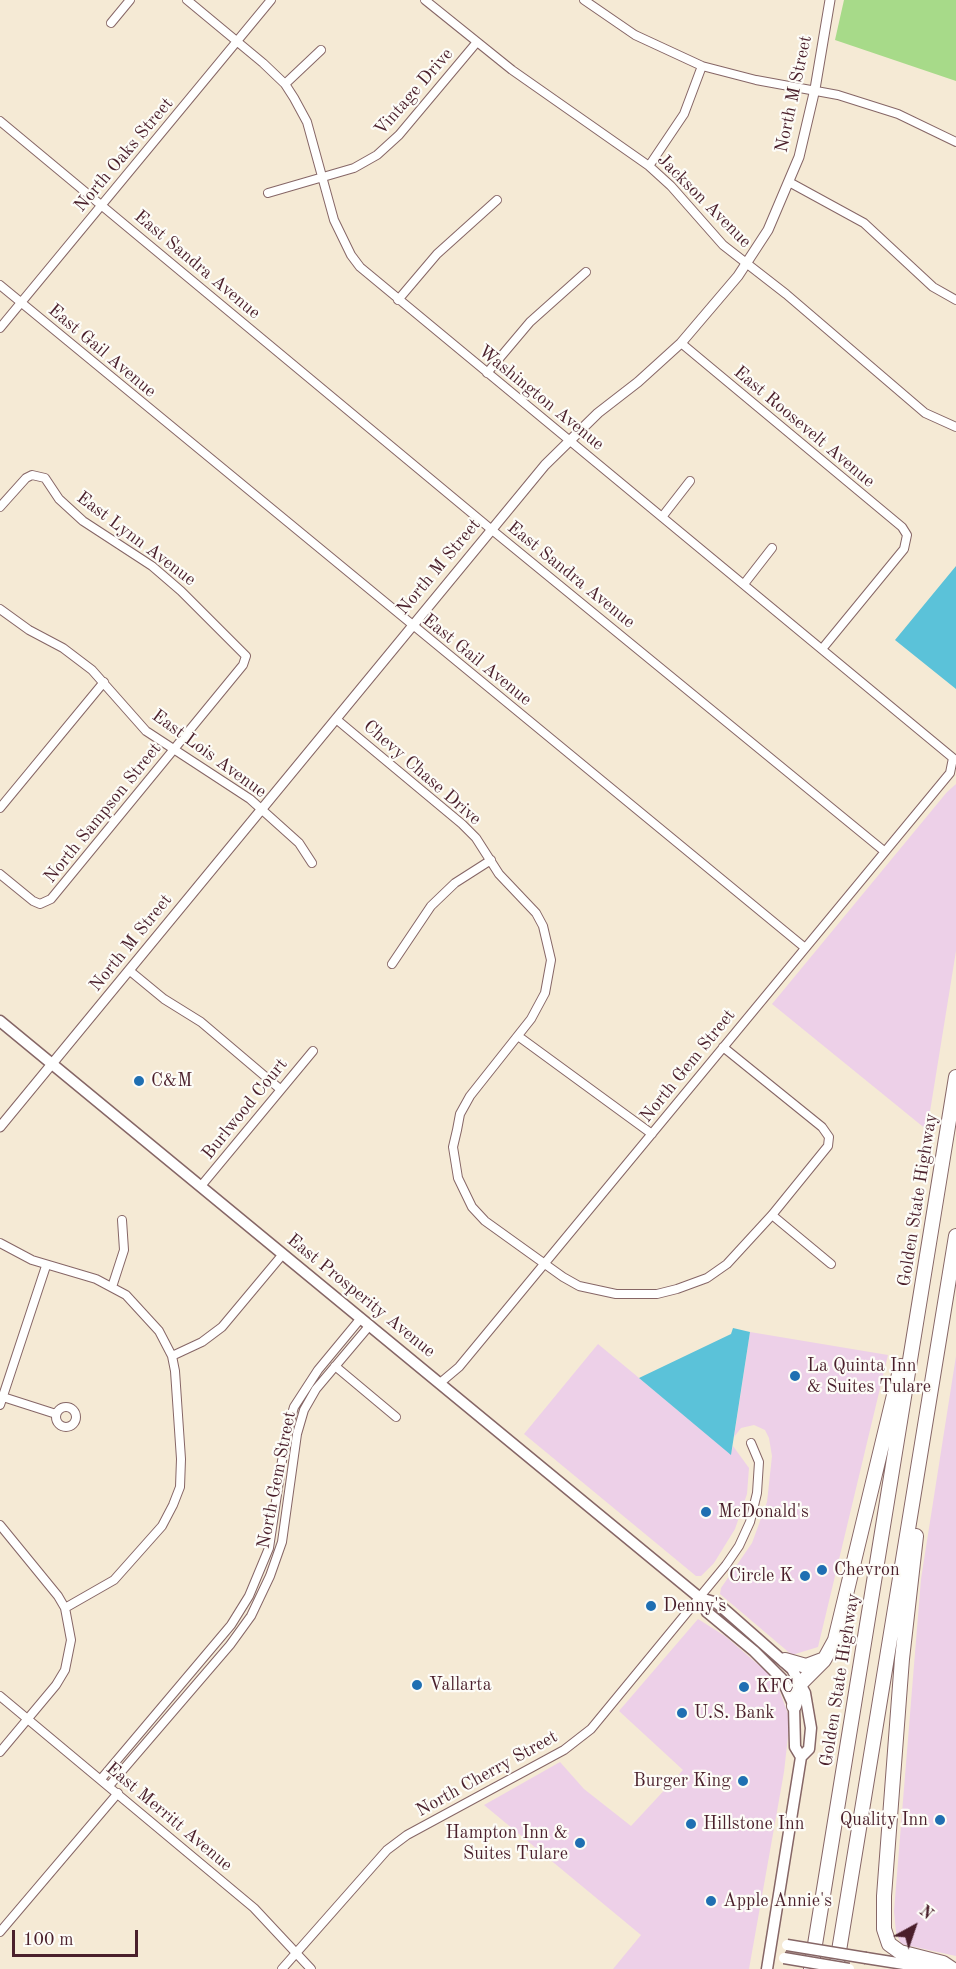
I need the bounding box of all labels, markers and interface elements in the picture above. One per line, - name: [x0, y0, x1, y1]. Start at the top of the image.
- street label: North M Street: [771, 33, 817, 155]
- street label: Vintage Drive: [370, 44, 458, 140]
- street label: North Oaks Street: [70, 93, 178, 217]
- street label: Jackson Avenue: [652, 149, 756, 253]
- street label: East Sandra Avenue: [129, 206, 265, 324]
- street label: East Gail Avenue: [44, 300, 160, 402]
- street label: Washington Avenue: [474, 341, 608, 455]
- street label: East Roosevelt Avenue: [729, 362, 879, 492]
- street label: East Lynn Avenue: [72, 487, 200, 591]
- street label: North M Street: [392, 514, 486, 620]
- street label: East Sandra Avenue: [503, 517, 639, 633]
- street label: East Gail Avenue: [418, 609, 536, 711]
- street label: East Lois Avenue: [148, 705, 270, 803]
- street label: Chevy Chase Drive: [359, 716, 485, 830]
- street label: North Sampson Street: [40, 739, 166, 887]
- street label: North M Street: [85, 890, 177, 996]
- street label: North Gem Street: [636, 1005, 740, 1127]
- street label: Burlwood Court: [198, 1054, 292, 1164]
- place label: C&M: [151, 1070, 192, 1092]
- marker: C&M: [132, 1074, 146, 1088]
- street label: Golden State Highway: [894, 1112, 942, 1288]
- street label: East Prosperity Avenue: [282, 1229, 440, 1363]
- place label: La Quinta Inn & Suites Tulare: [807, 1355, 931, 1398]
- marker: La Quinta Inn & Suites Tulare: [788, 1369, 802, 1383]
- street label: North Gem Street: [253, 1409, 301, 1551]
- place label: McDonald's: [718, 1501, 809, 1523]
- marker: McDonald's: [699, 1505, 713, 1519]
- place label: Chevron: [834, 1559, 900, 1581]
- marker: Chevron: [815, 1563, 829, 1577]
- place label: Circle K: [729, 1565, 793, 1587]
- marker: Circle K: [798, 1569, 812, 1583]
- street label: Golden State Highway: [816, 1592, 864, 1768]
- place label: Denny's: [663, 1595, 726, 1617]
- marker: Denny's: [644, 1599, 658, 1613]
- place label: Vallarta: [429, 1674, 492, 1696]
- place label: KFC: [756, 1676, 794, 1698]
- marker: Vallarta: [410, 1678, 424, 1692]
- marker: KFC: [737, 1680, 751, 1694]
- place label: U.S. Bank: [694, 1702, 775, 1724]
- marker: U.S. Bank: [675, 1706, 689, 1720]
- street label: North Cherry Street: [412, 1726, 562, 1822]
- street label: East Merritt Avenue: [101, 1758, 237, 1876]
- place label: Burger King: [633, 1770, 731, 1792]
- marker: Burger King: [736, 1774, 750, 1788]
- place label: Quality Inn: [840, 1809, 928, 1831]
- place label: Hillstone Inn: [703, 1813, 804, 1835]
- marker: Quality Inn: [933, 1813, 947, 1827]
- marker: Hillstone Inn: [684, 1817, 698, 1831]
- place label: Hampton Inn & Suites Tulare: [446, 1822, 568, 1864]
- marker: Hampton Inn & Suites Tulare: [573, 1836, 587, 1850]
- place label: Apple Annie's: [723, 1890, 832, 1912]
- marker: Apple Annie's: [704, 1894, 718, 1908]
- north arrow: [884, 1897, 944, 1957]
- text: N: [916, 1903, 935, 1923]
- scale bar: [15, 1918, 141, 1956]
- text: 100 m: [23, 1931, 74, 1949]

